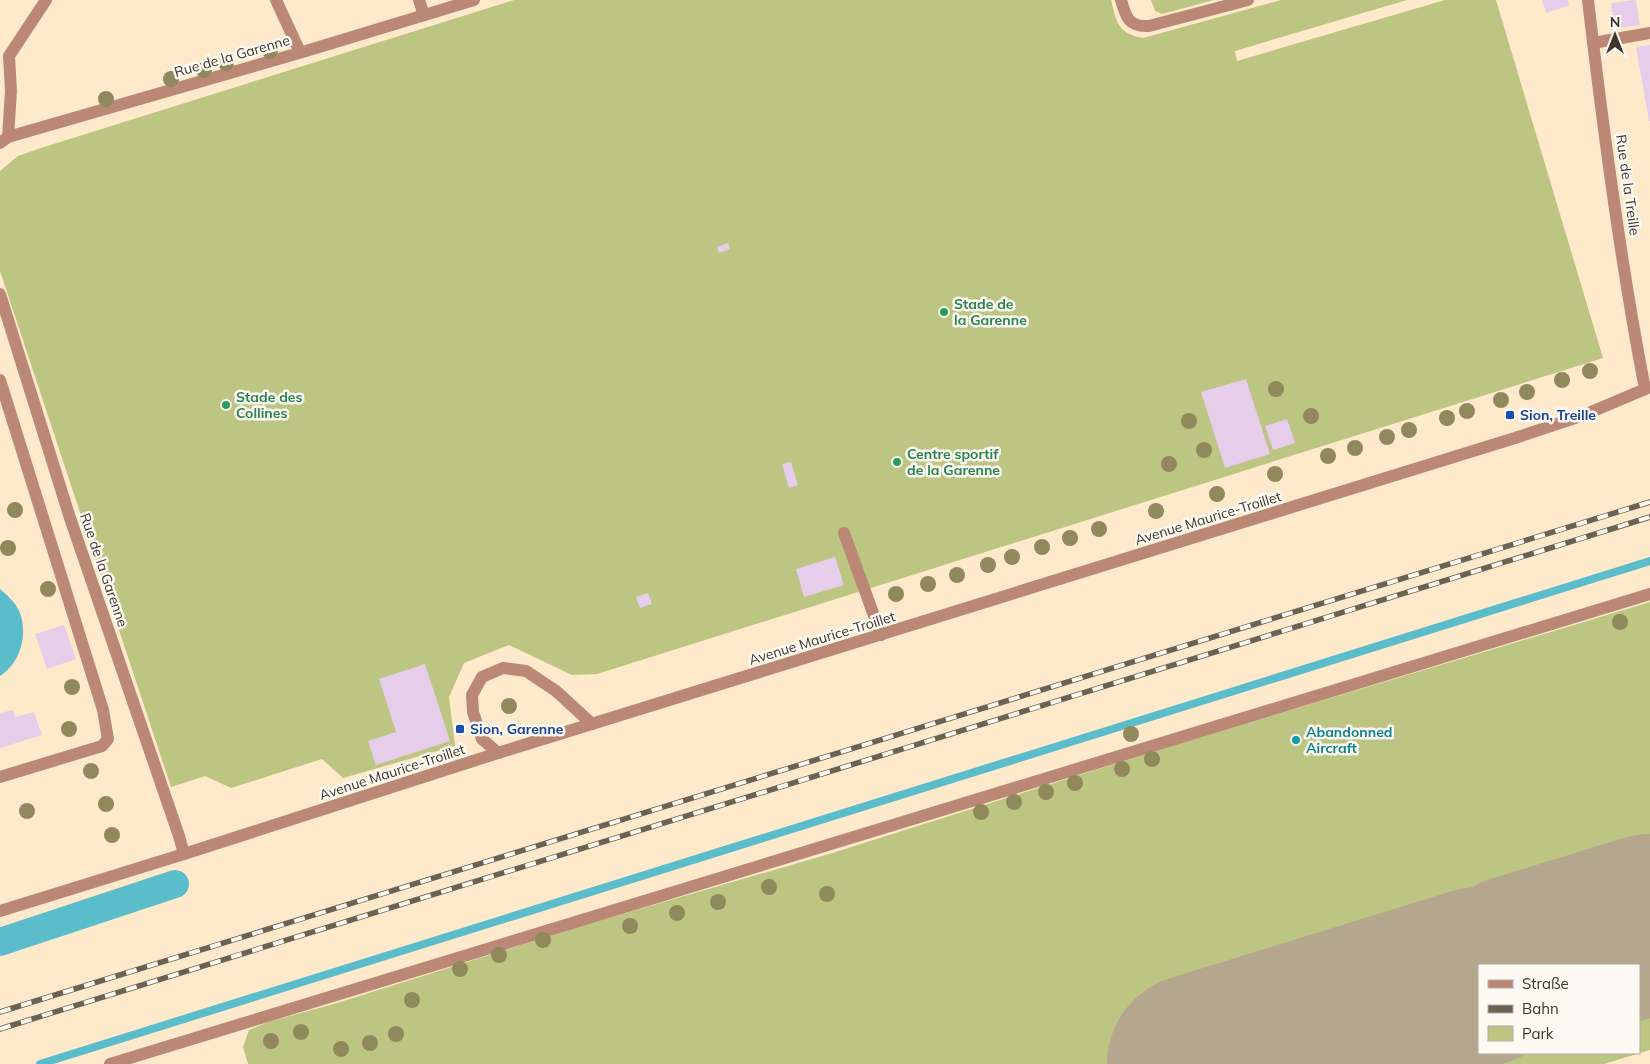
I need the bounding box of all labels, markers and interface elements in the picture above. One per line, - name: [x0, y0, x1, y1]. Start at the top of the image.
- north arrow: [1590, 10, 1640, 60]
- text: N: [1610, 13, 1620, 31]
- street label: Rue de la Garenne: [172, 31, 292, 81]
- street label: Rue de la Treille: [1612, 133, 1644, 237]
- place label: Stade de la Garenne: [954, 295, 1027, 329]
- marker: Stade de la Garenne: [938, 306, 950, 318]
- place label: Stade des Collines: [236, 388, 303, 422]
- marker: Stade des Collines: [220, 399, 232, 411]
- place label: Sion, Treille: [1520, 406, 1596, 424]
- marker: Sion, Treille: [1504, 409, 1516, 421]
- place label: Centre sportif de la Garenne: [907, 445, 1000, 479]
- marker: Centre sportif de la Garenne: [891, 456, 903, 468]
- street label: Avenue Maurice-Troillet: [1133, 487, 1283, 549]
- street label: Rue de la Garenne: [76, 511, 132, 629]
- street label: Avenue Maurice-Troillet: [747, 607, 897, 669]
- place label: Sion, Garenne: [470, 720, 564, 738]
- marker: Sion, Garenne: [454, 723, 466, 735]
- place label: Abandonned Aircraft: [1306, 723, 1393, 757]
- marker: Abandonned Aircraft: [1290, 734, 1302, 746]
- street label: Avenue Maurice-Troillet: [317, 740, 467, 804]
- legend: [1478, 964, 1640, 1054]
- text: Straße: [1522, 974, 1569, 993]
- text: Bahn: [1522, 999, 1559, 1018]
- text: Park: [1522, 1024, 1554, 1043]

